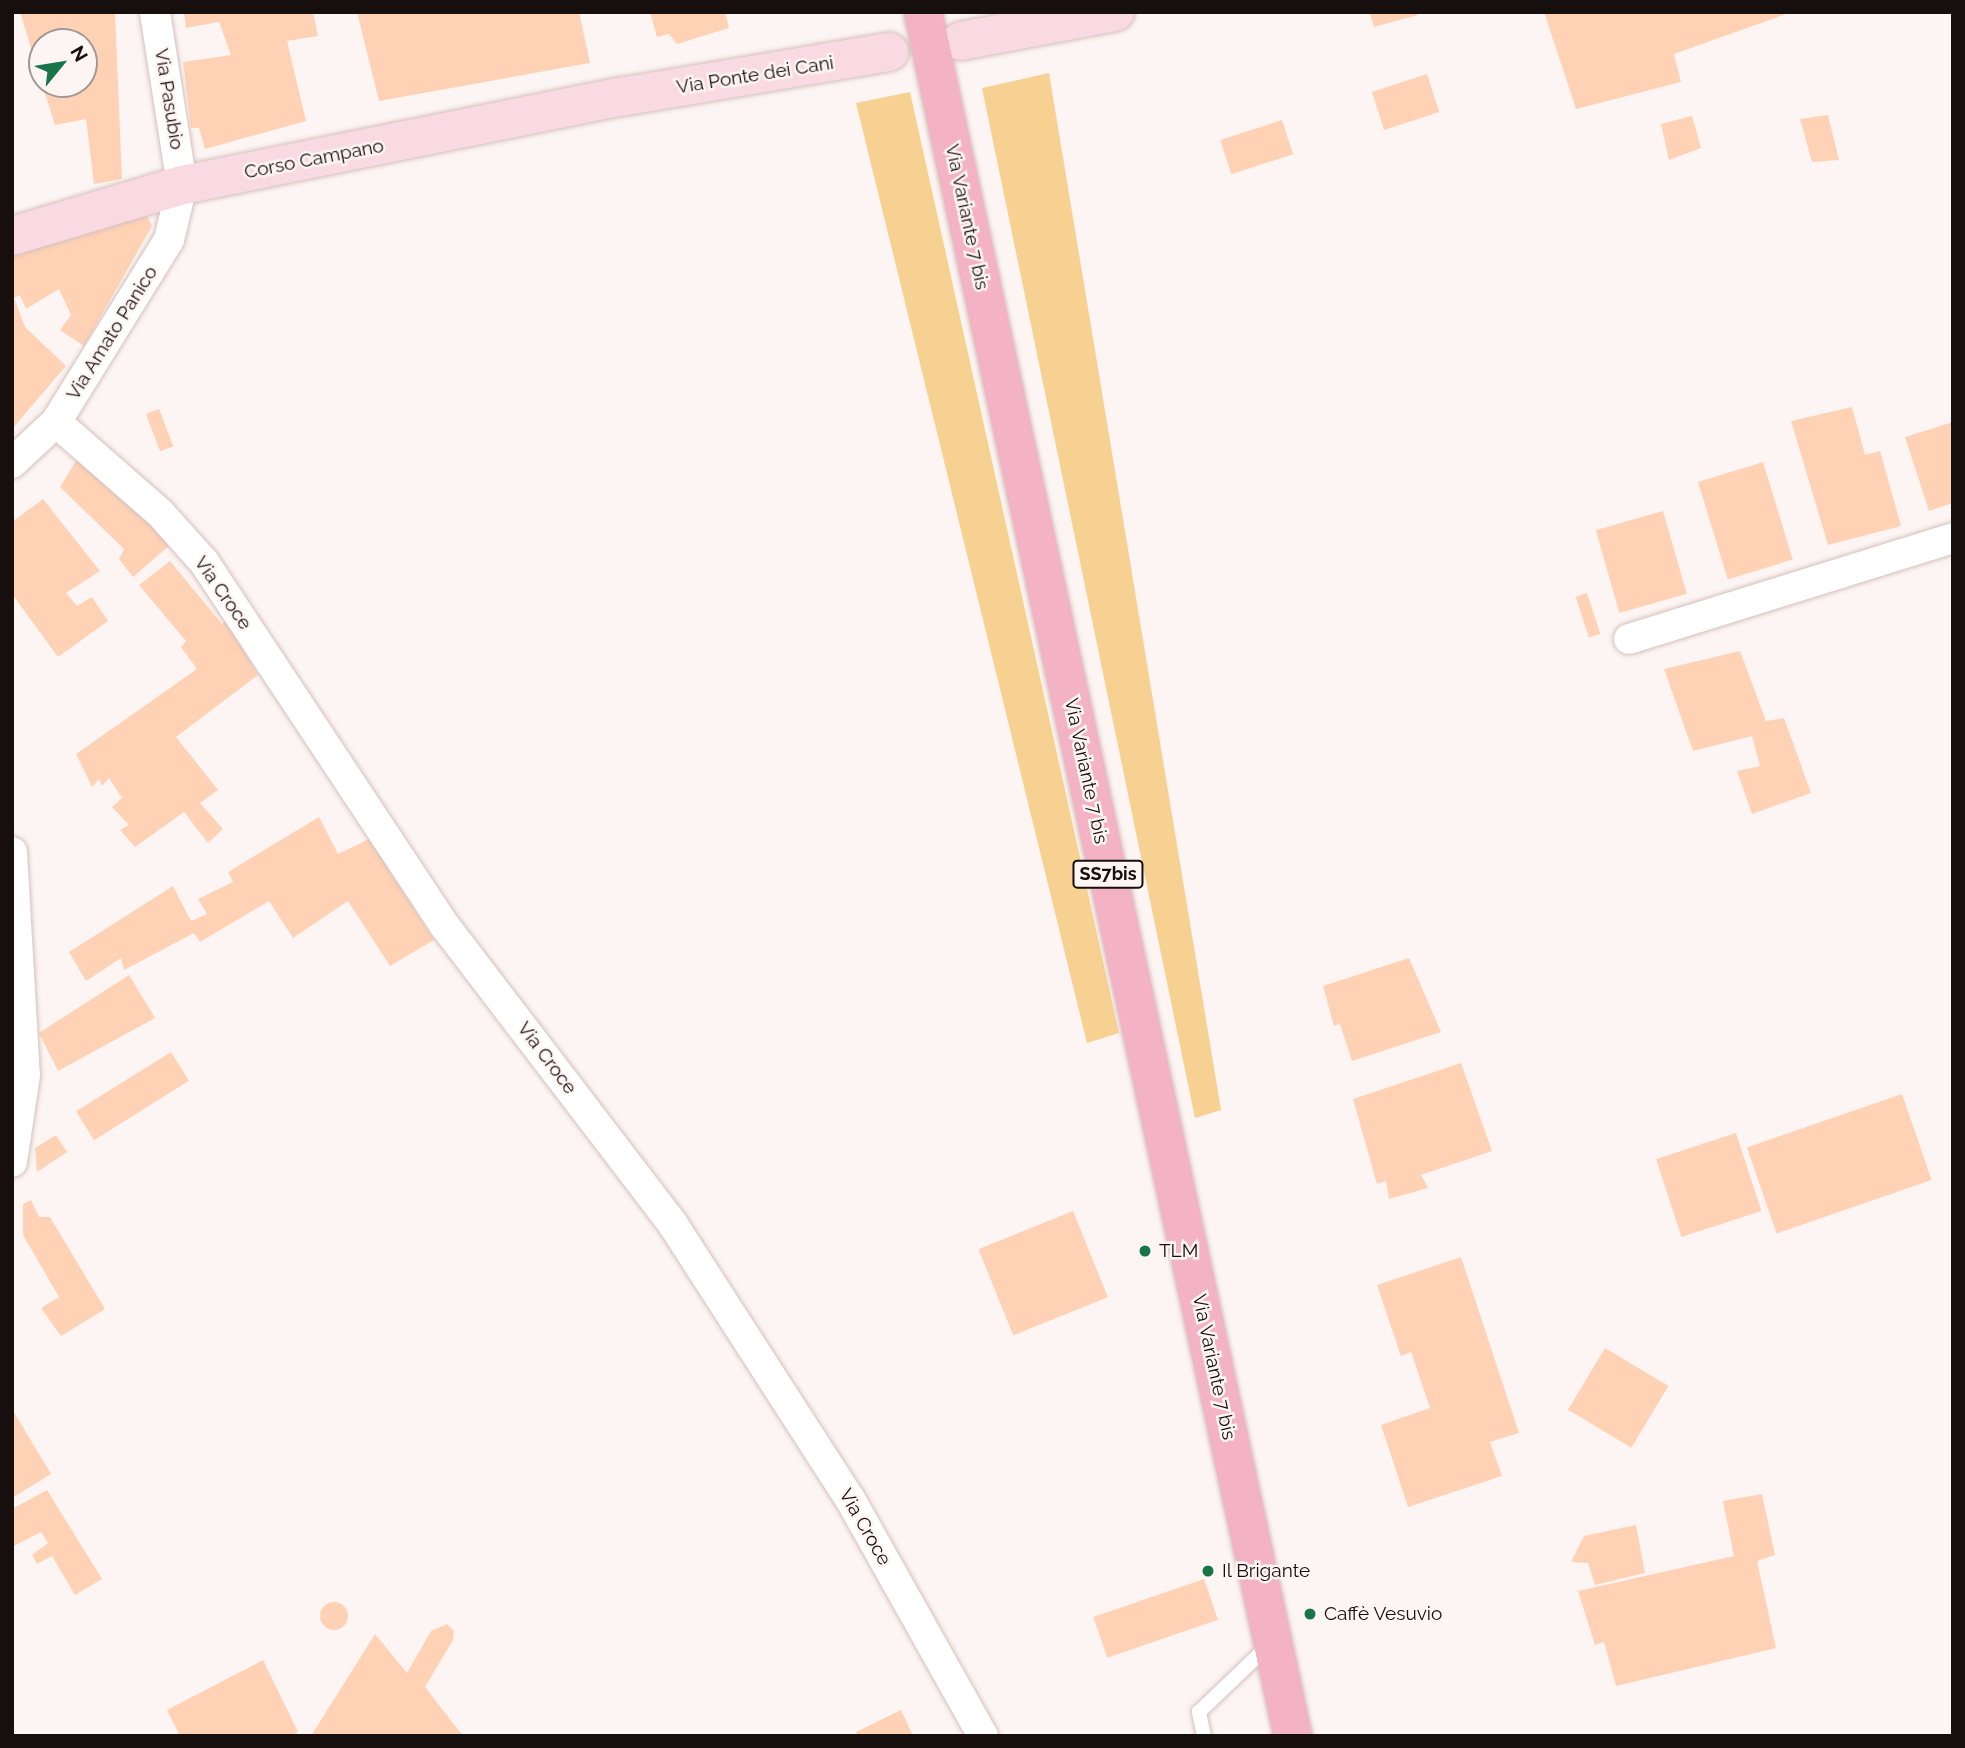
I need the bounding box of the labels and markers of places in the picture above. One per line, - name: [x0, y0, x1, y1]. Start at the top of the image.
- place label: TLM: [1159, 1240, 1198, 1262]
- marker: TLM: [1137, 1243, 1153, 1259]
- place label: Il Brigante: [1222, 1560, 1311, 1582]
- marker: Il Brigante: [1200, 1563, 1216, 1579]
- place label: Caffè Vesuvio: [1324, 1603, 1443, 1625]
- marker: Caffè Vesuvio: [1302, 1606, 1318, 1622]

